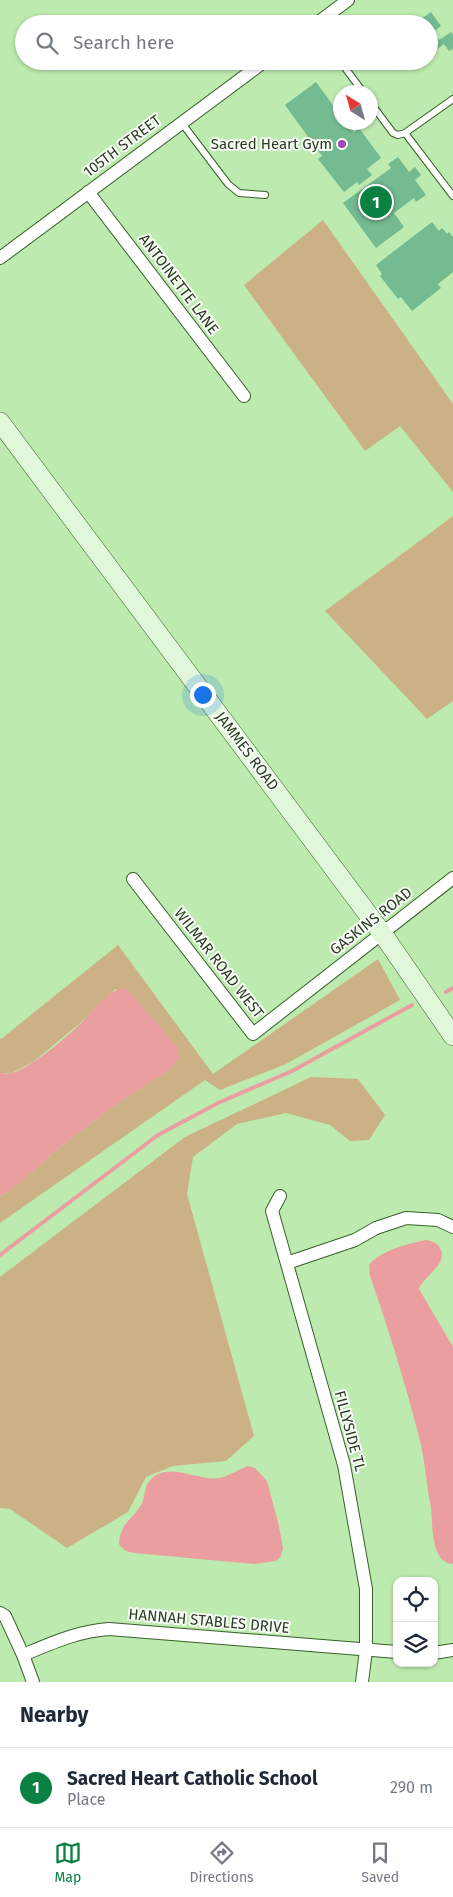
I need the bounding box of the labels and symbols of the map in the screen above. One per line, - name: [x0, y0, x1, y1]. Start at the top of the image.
- north arrow: [333, 85, 378, 130]
- street label: 105TH STREET: [80, 111, 164, 181]
- place label: Sacred Heart Gym: [211, 135, 332, 153]
- marker: Sacred Heart Gym: [336, 138, 348, 150]
- pin: 1: [360, 183, 392, 221]
- street label: ANTOINETTE LANE: [135, 230, 223, 338]
- your location: [190, 682, 216, 708]
- street label: JAMMES ROAD: [212, 708, 282, 794]
- street label: GASKINS ROAD: [326, 883, 416, 959]
- street label: WILMAR ROAD WEST: [170, 904, 268, 1022]
- street label: FILLYSIDE TL: [331, 1389, 370, 1474]
- street label: HANNAH STABLES DRIVE: [128, 1605, 290, 1637]

